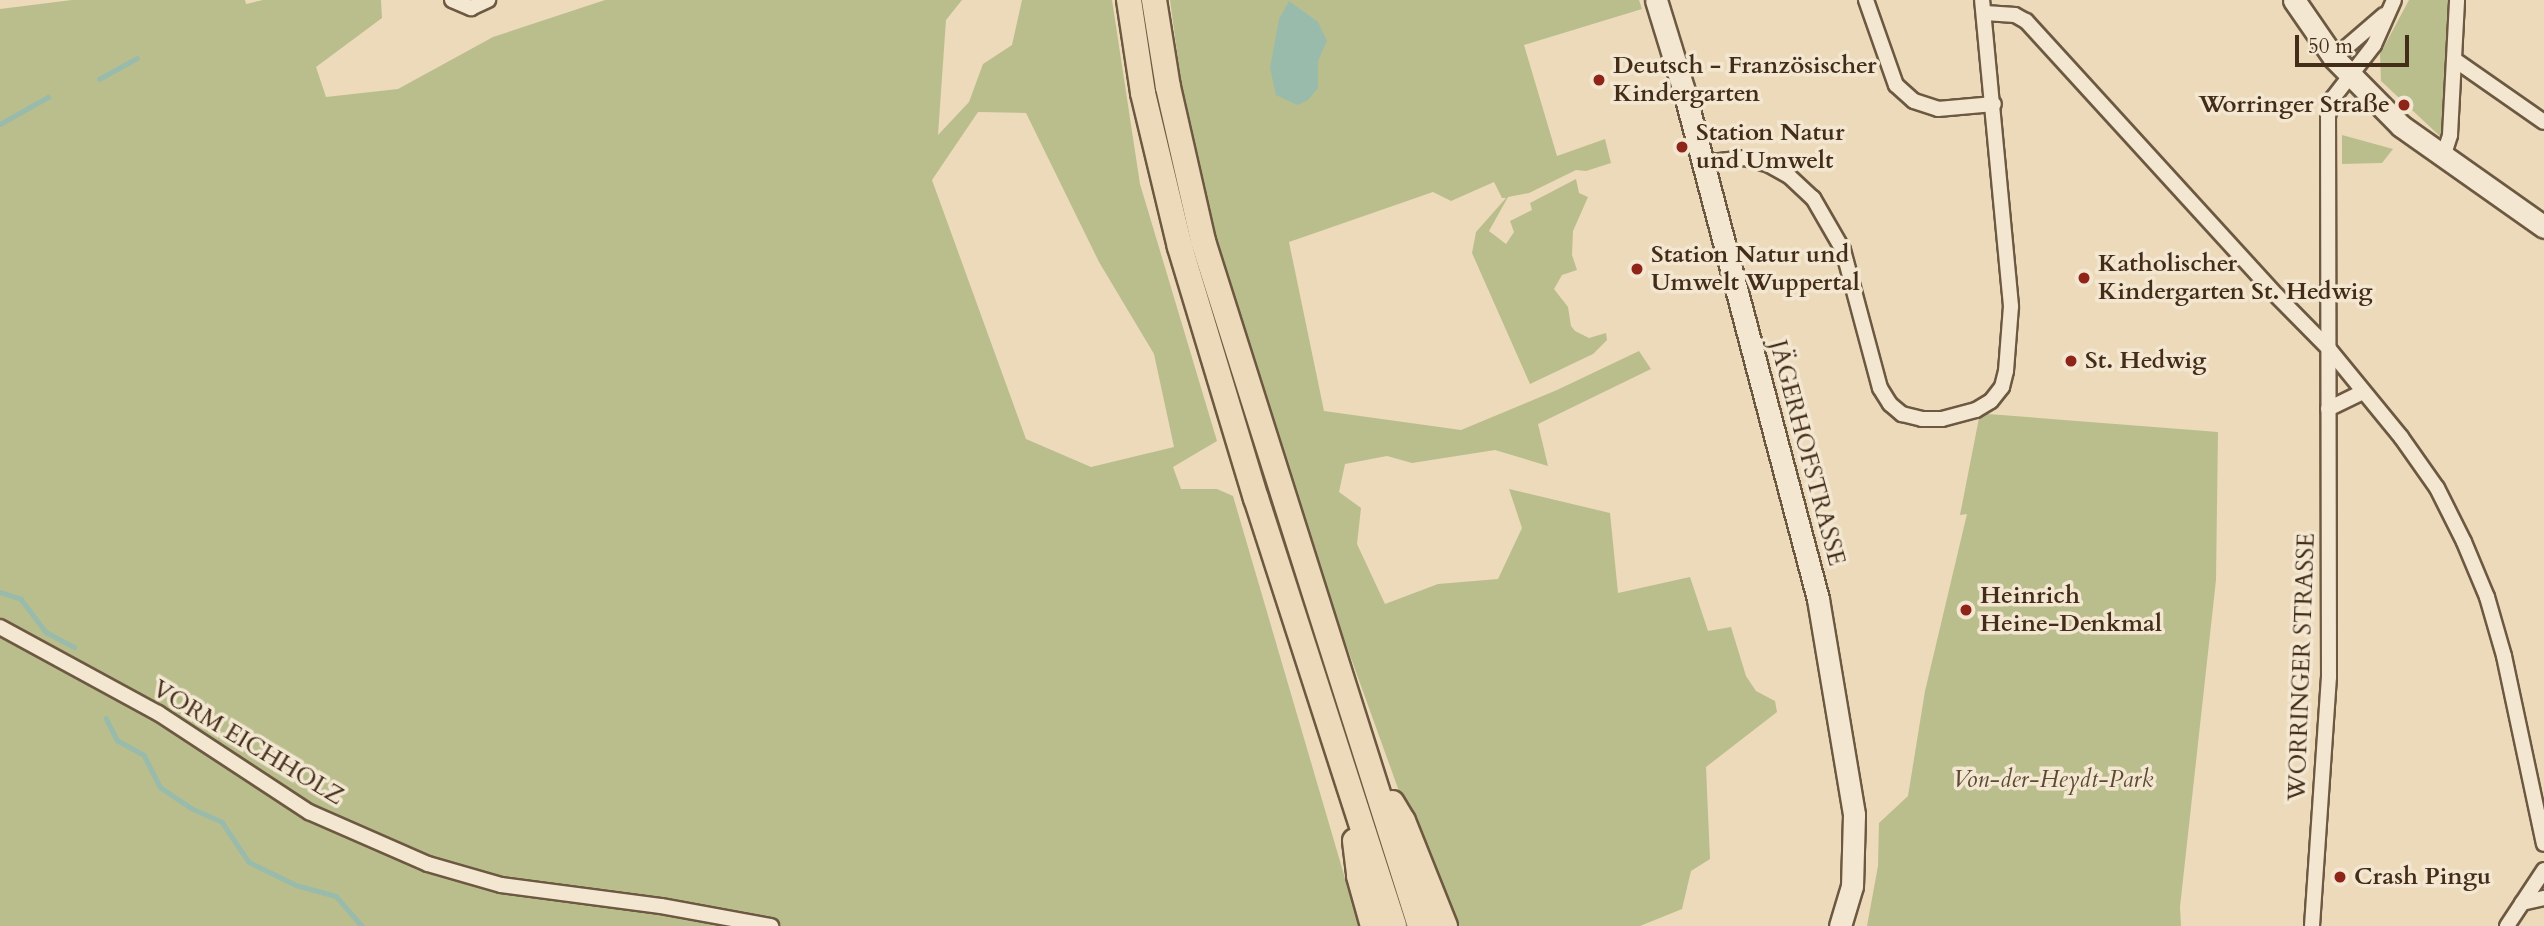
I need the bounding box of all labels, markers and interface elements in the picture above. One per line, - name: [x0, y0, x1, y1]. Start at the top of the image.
- scale bar: [2299, 21, 2413, 65]
- text: 50 m: [2308, 32, 2353, 61]
- place label: Deutsch - Französischer Kindergarten: [1613, 52, 1877, 108]
- marker: Deutsch - Französischer Kindergarten: [1591, 72, 1607, 88]
- place label: Worringer Straße: [2198, 91, 2390, 119]
- marker: Worringer Straße: [2396, 97, 2412, 113]
- place label: Station Natur und Umwelt: [1696, 119, 1845, 175]
- marker: Station Natur und Umwelt: [1674, 139, 1690, 155]
- place label: Station Natur und Umwelt Wuppertal: [1651, 241, 1860, 297]
- place label: Katholischer Kindergarten St. Hedwig: [2098, 250, 2373, 306]
- marker: Station Natur und Umwelt Wuppertal: [1629, 261, 1645, 277]
- marker: Katholischer Kindergarten St. Hedwig: [2076, 270, 2092, 286]
- street label: JÄGERHOFSTRASSE: [1763, 337, 1851, 569]
- place label: St. Hedwig: [2085, 347, 2206, 375]
- marker: St. Hedwig: [2063, 353, 2079, 369]
- street label: WORRINGER STRASSE: [2283, 532, 2321, 802]
- place label: Heinrich Heine-Denkmal: [1980, 582, 2162, 638]
- marker: Heinrich Heine-Denkmal: [1958, 602, 1974, 618]
- street label: VORM EICHHOLZ: [147, 675, 349, 811]
- park label: Von-der-Heydt-Park: [1953, 766, 2153, 794]
- place label: Crash Pingu: [2354, 863, 2491, 891]
- marker: Crash Pingu: [2332, 869, 2348, 885]

